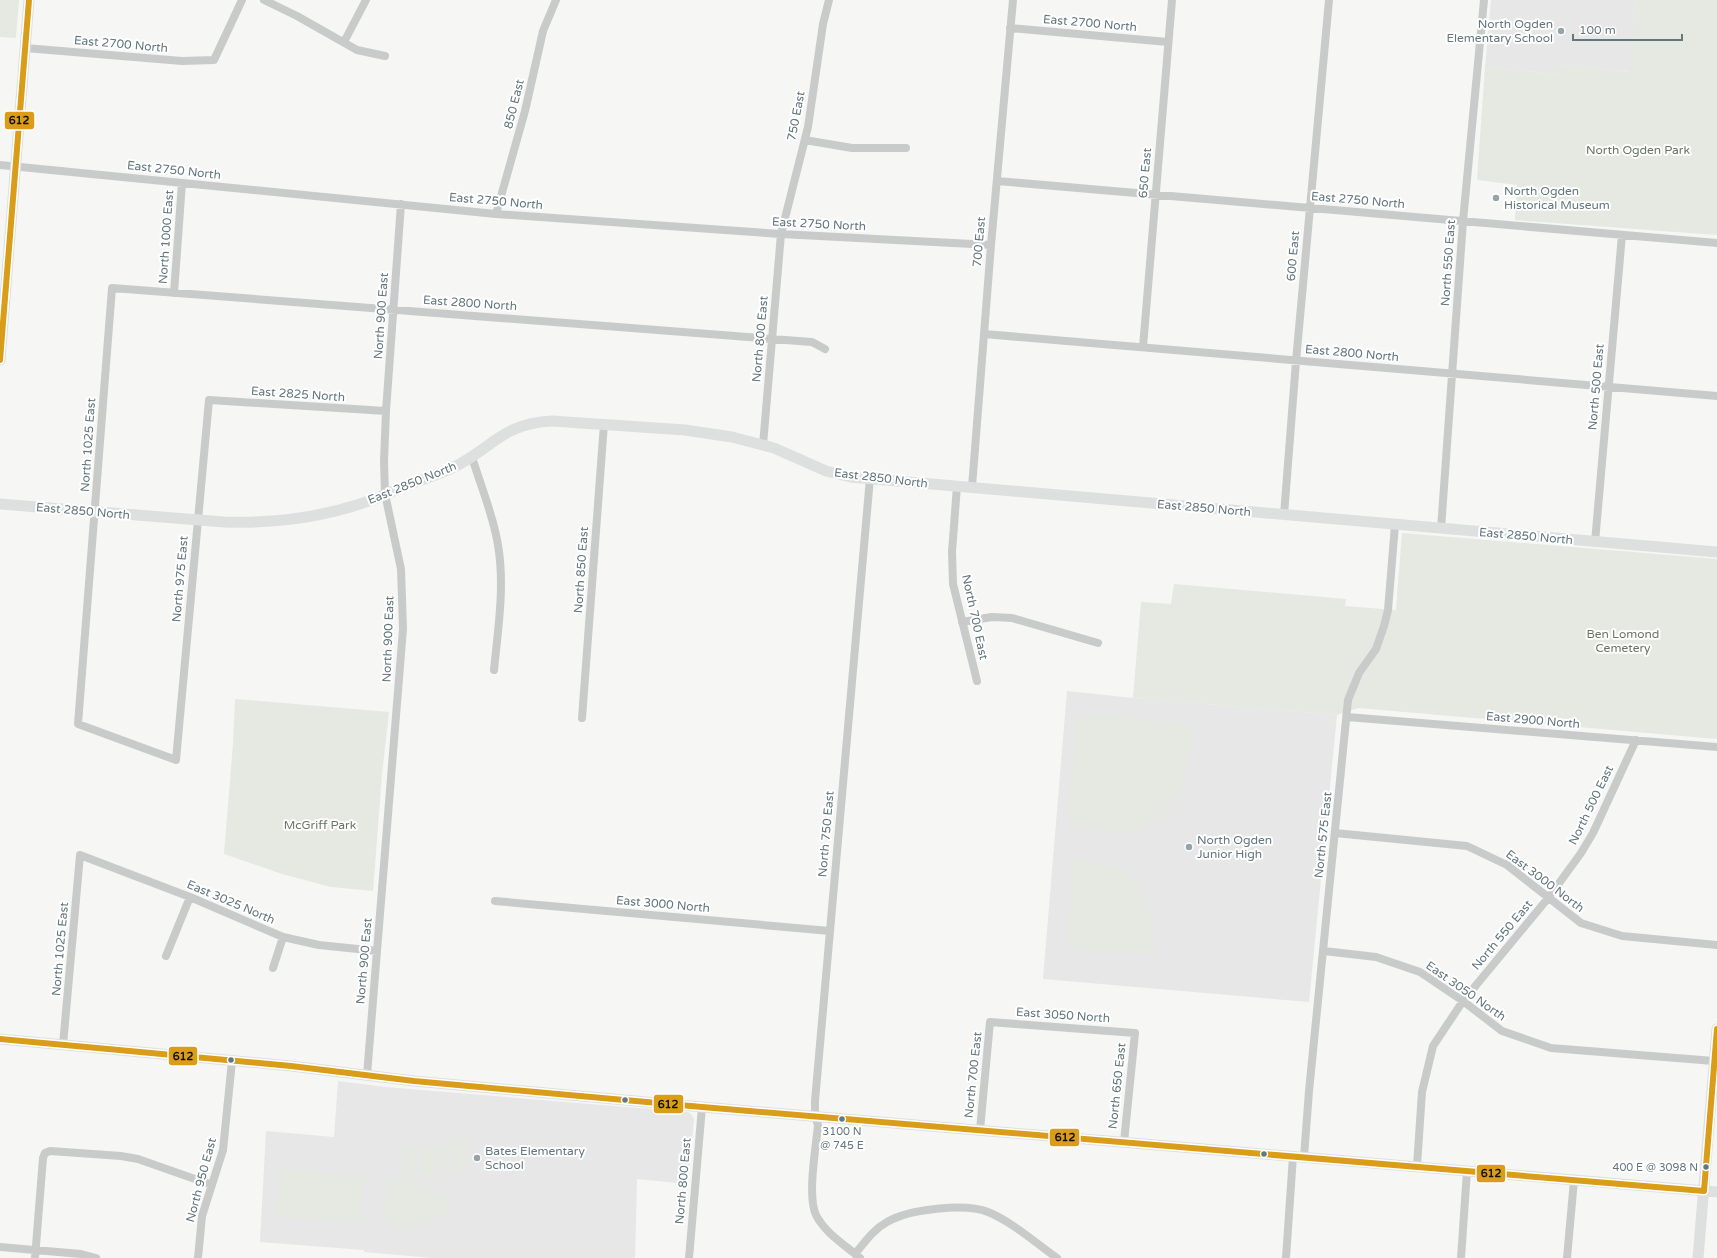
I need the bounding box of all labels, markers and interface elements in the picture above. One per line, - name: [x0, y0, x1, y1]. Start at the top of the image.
- street label: East 2700 North: [1042, 12, 1138, 34]
- scale bar: [1573, 16, 1682, 42]
- place label: North Ogden Elementary School: [1446, 17, 1553, 45]
- text: 100 m: [1579, 23, 1616, 37]
- marker: North Ogden Elementary School: [1556, 26, 1566, 36]
- street label: East 2700 North: [73, 33, 169, 55]
- street label: 850 East: [501, 77, 527, 130]
- street label: 750 East: [784, 90, 808, 142]
- line badge: 612: [4, 111, 35, 130]
- text: 612: [9, 114, 29, 127]
- park label: North Ogden Park: [1586, 143, 1690, 157]
- street label: 650 East: [1136, 147, 1154, 199]
- street label: East 2750 North: [126, 158, 222, 182]
- place label: North Ogden Historical Museum: [1504, 184, 1610, 212]
- street label: North 1000 East: [156, 189, 176, 284]
- street label: East 2750 North: [1310, 189, 1406, 211]
- street label: East 2750 North: [448, 190, 544, 212]
- marker: North Ogden Historical Museum: [1491, 193, 1501, 203]
- street label: East 2750 North: [772, 215, 866, 233]
- street label: 700 East: [970, 216, 988, 268]
- street label: North 550 East: [1438, 219, 1458, 307]
- street label: 600 East: [1284, 230, 1302, 282]
- street label: North 900 East: [371, 272, 391, 360]
- street label: East 2800 North: [423, 293, 517, 313]
- street label: North 800 East: [749, 295, 771, 383]
- street label: East 2800 North: [1304, 342, 1400, 364]
- street label: North 500 East: [1585, 343, 1607, 431]
- street label: East 2825 North: [251, 384, 345, 404]
- street label: North 1025 East: [78, 397, 98, 492]
- street label: East 2850 North: [366, 459, 458, 507]
- street label: East 2850 North: [833, 465, 929, 491]
- street label: East 2850 North: [1156, 497, 1252, 519]
- street label: East 2850 North: [35, 500, 131, 522]
- street label: East 2850 North: [1478, 525, 1574, 547]
- street label: North 850 East: [571, 526, 591, 614]
- street label: North 975 East: [169, 535, 191, 623]
- street label: North 700 East: [959, 573, 991, 661]
- street label: North 900 East: [379, 595, 397, 683]
- park label: Ben Lomond Cemetery: [1587, 627, 1659, 655]
- street label: East 2900 North: [1485, 709, 1581, 731]
- street label: North 500 East: [1566, 763, 1616, 847]
- street label: North 750 East: [815, 790, 837, 878]
- street label: North 575 East: [1312, 791, 1335, 879]
- park label: McGriff Park: [284, 818, 357, 832]
- place label: North Ogden Junior High: [1197, 833, 1272, 861]
- marker: North Ogden Junior High: [1184, 842, 1194, 852]
- street label: East 3000 North: [1503, 847, 1587, 915]
- street label: East 3025 North: [185, 877, 277, 927]
- street label: East 3000 North: [615, 893, 711, 915]
- street label: North 550 East: [1469, 897, 1535, 973]
- street label: North 1025 East: [49, 901, 71, 997]
- street label: North 900 East: [353, 917, 375, 1005]
- street label: East 3050 North: [1423, 958, 1509, 1024]
- street label: East 3050 North: [1016, 1005, 1110, 1025]
- street label: North 700 East: [962, 1031, 985, 1119]
- street label: North 650 East: [1106, 1042, 1129, 1130]
- line badge: 612: [168, 1046, 198, 1066]
- text: 612: [173, 1050, 193, 1063]
- unlabelled marker: [226, 1055, 236, 1065]
- line badge: 612: [653, 1094, 684, 1114]
- unlabelled marker: [620, 1095, 630, 1105]
- text: 612: [658, 1098, 678, 1111]
- marker: 3100 N @ 745 E: [837, 1114, 847, 1124]
- place label: 3100 N @ 745 E: [820, 1125, 864, 1152]
- line badge: 612: [1049, 1128, 1080, 1147]
- text: 612: [1055, 1131, 1075, 1144]
- street label: North 950 East: [183, 1136, 219, 1224]
- street label: North 800 East: [672, 1137, 694, 1225]
- place label: Bates Elementary School: [485, 1144, 585, 1172]
- unlabelled marker: [1259, 1149, 1269, 1159]
- marker: Bates Elementary School: [472, 1153, 482, 1163]
- place label: 400 E @ 3098 N: [1612, 1161, 1698, 1174]
- marker: 400 E @ 3098 N: [1701, 1162, 1711, 1172]
- line badge: 612: [1476, 1164, 1506, 1183]
- text: 612: [1481, 1167, 1501, 1180]

